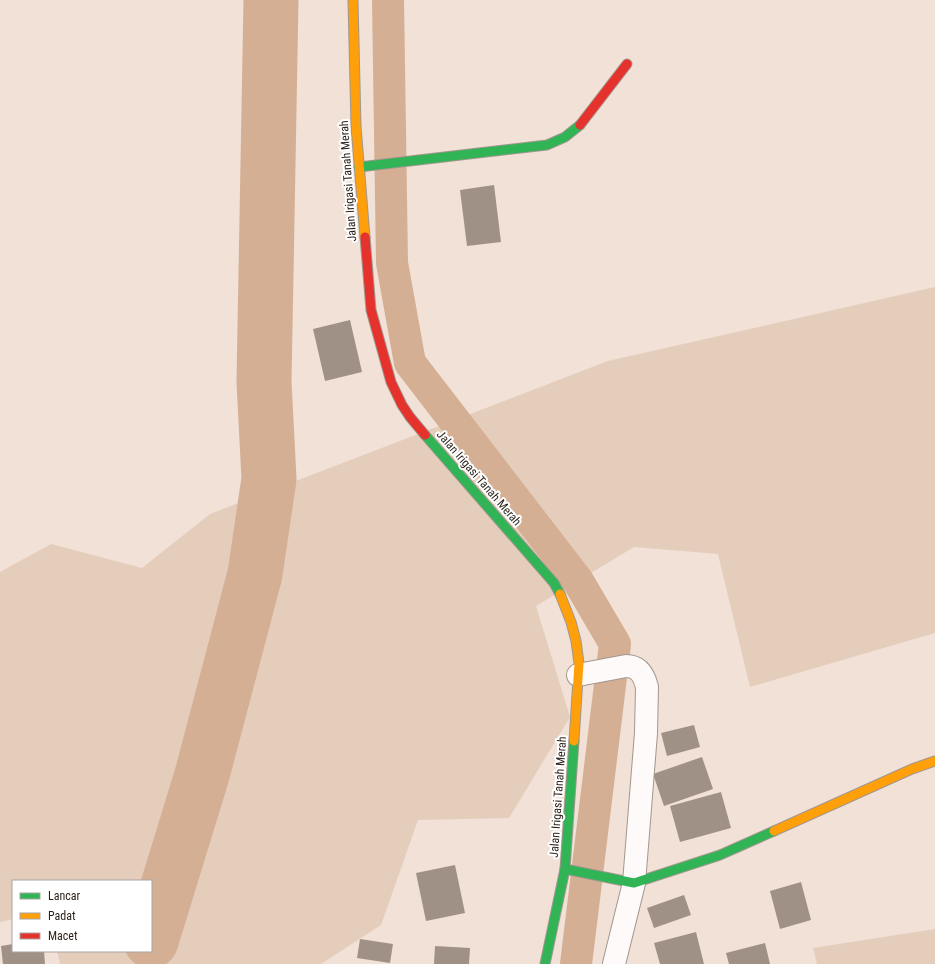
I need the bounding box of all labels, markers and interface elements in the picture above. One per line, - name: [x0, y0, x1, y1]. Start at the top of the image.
- street label: Jalan Irigasi Tanah Merah: [337, 120, 359, 242]
- street label: Jalan Irigasi Tanah Merah: [434, 428, 524, 529]
- street label: Jalan Irigasi Tanah Merah: [547, 736, 569, 858]
- legend: [12, 880, 152, 952]
- text: Lancar: [48, 889, 81, 903]
- text: Padat: [48, 909, 76, 923]
- text: Macet: [48, 929, 78, 943]

